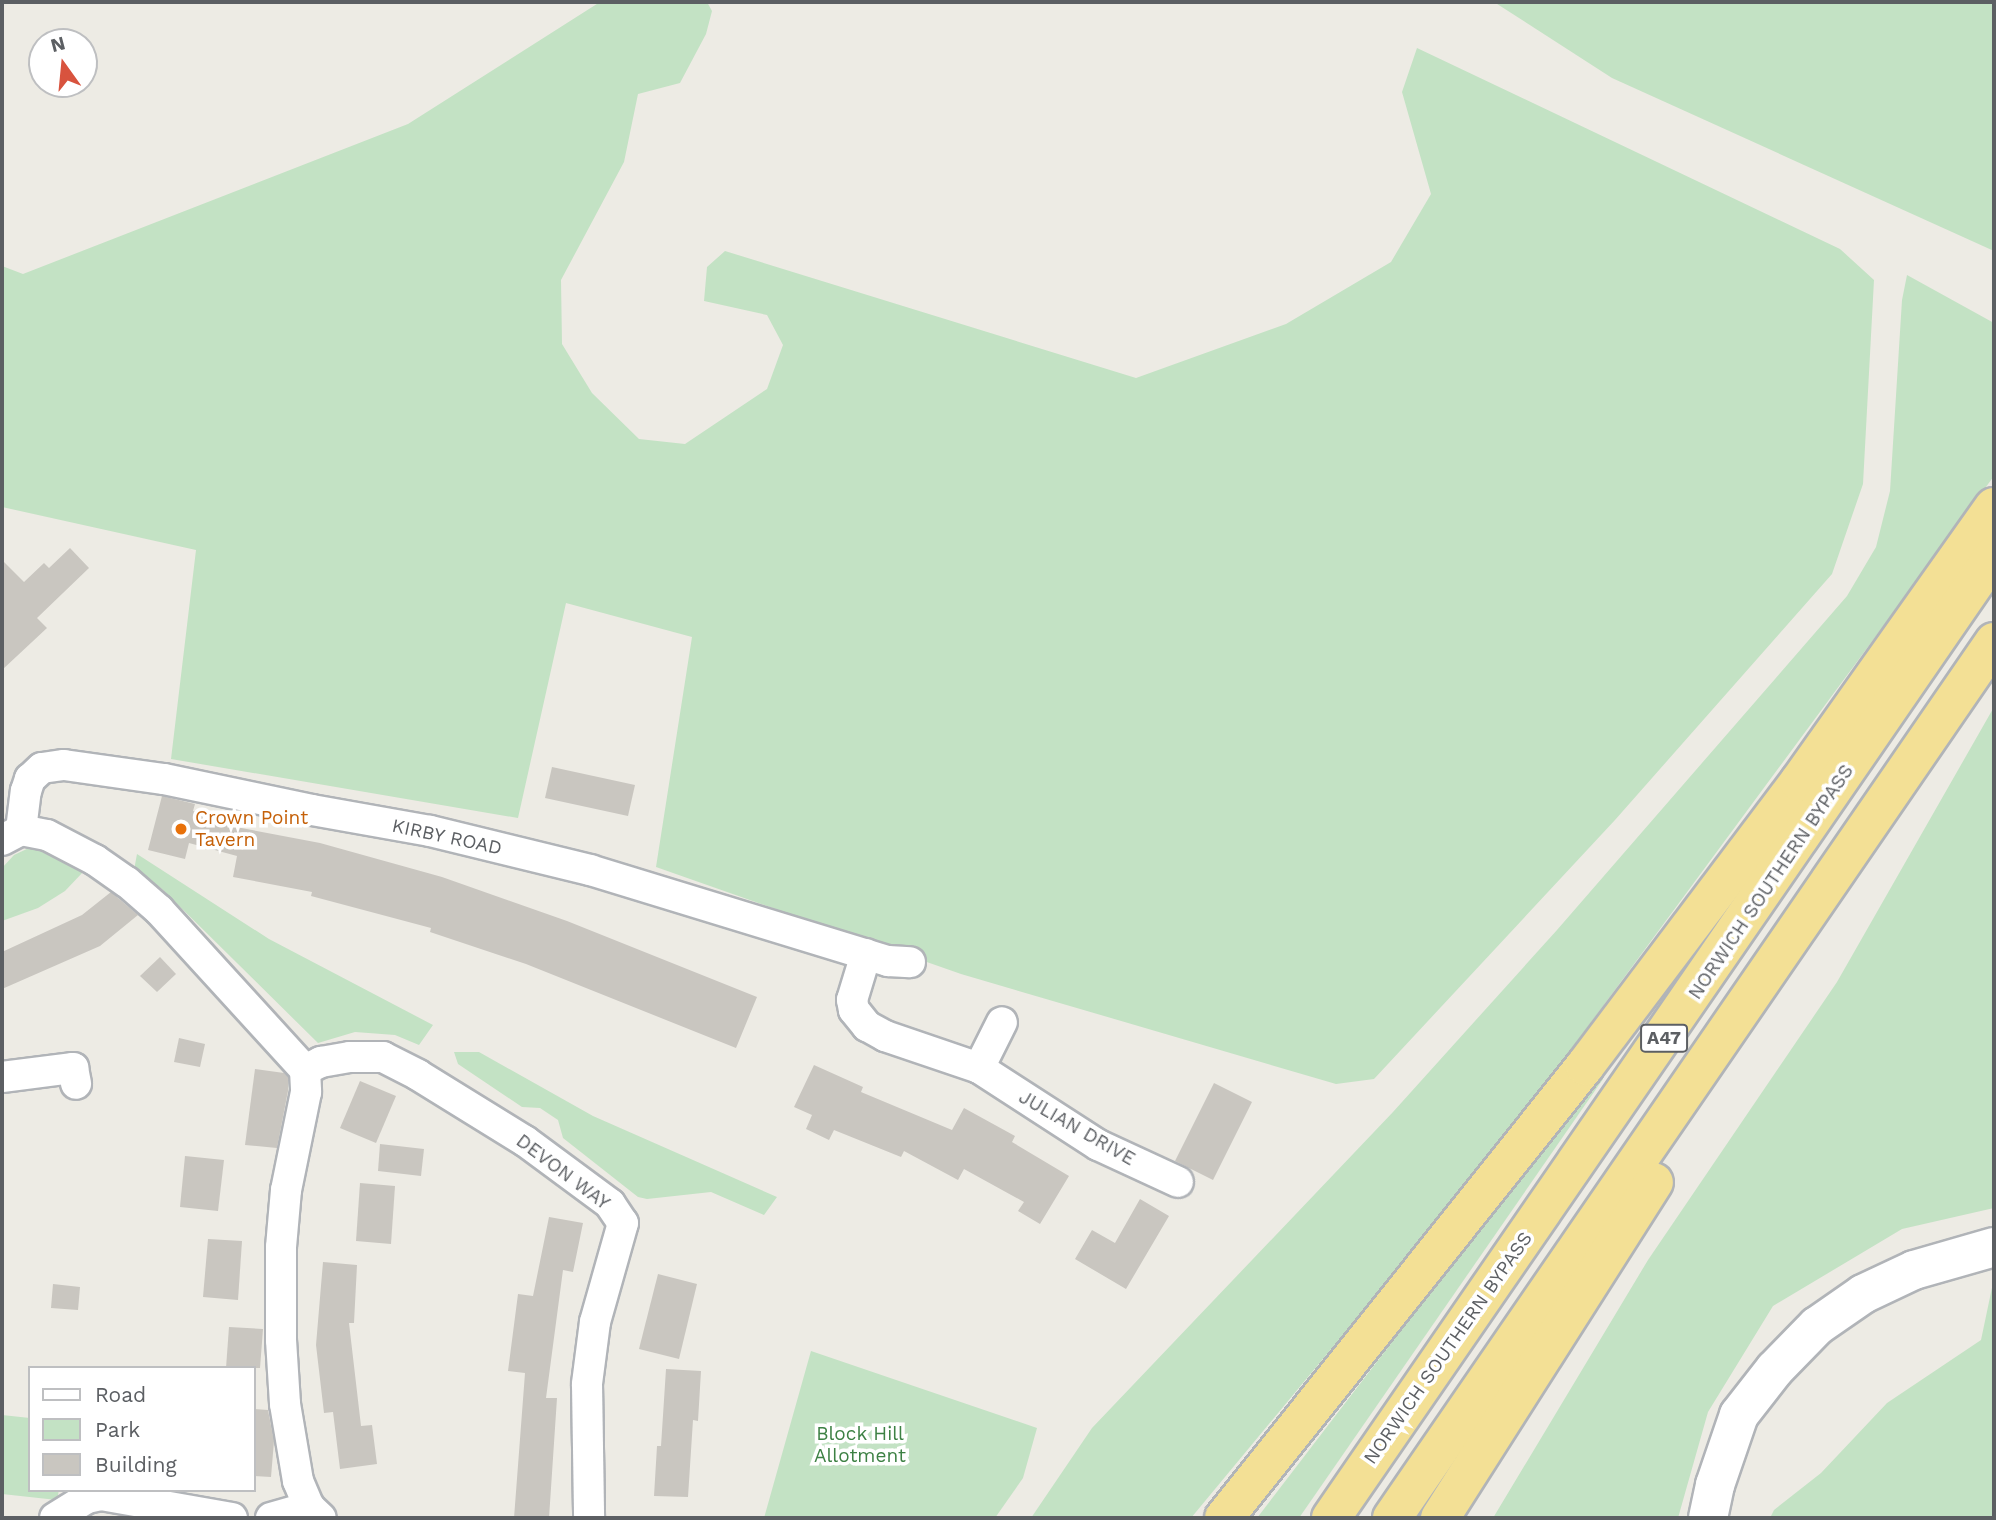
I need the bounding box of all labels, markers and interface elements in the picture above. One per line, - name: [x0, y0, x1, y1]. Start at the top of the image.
- north arrow: [28, 28, 98, 98]
- text: N: [48, 31, 68, 57]
- street label: NORWICH SOUTHERN BYPASS: [1684, 760, 1858, 1004]
- place label: Crown Point Tavern: [195, 807, 308, 851]
- street label: KIRBY ROAD: [390, 814, 504, 860]
- marker: Crown Point Tavern: [173, 821, 189, 837]
- road number: A47: [1640, 1023, 1688, 1052]
- street label: JULIAN DRIVE: [1015, 1085, 1139, 1171]
- street label: DEVON WAY: [511, 1129, 615, 1215]
- street label: NORWICH SOUTHERN BYPASS: [1359, 1227, 1537, 1469]
- legend: [28, 1366, 256, 1492]
- text: Road: [95, 1382, 146, 1407]
- text: Park: [95, 1417, 140, 1442]
- park label: Block Hill Allotment: [814, 1423, 906, 1467]
- text: Building: [95, 1452, 177, 1477]

